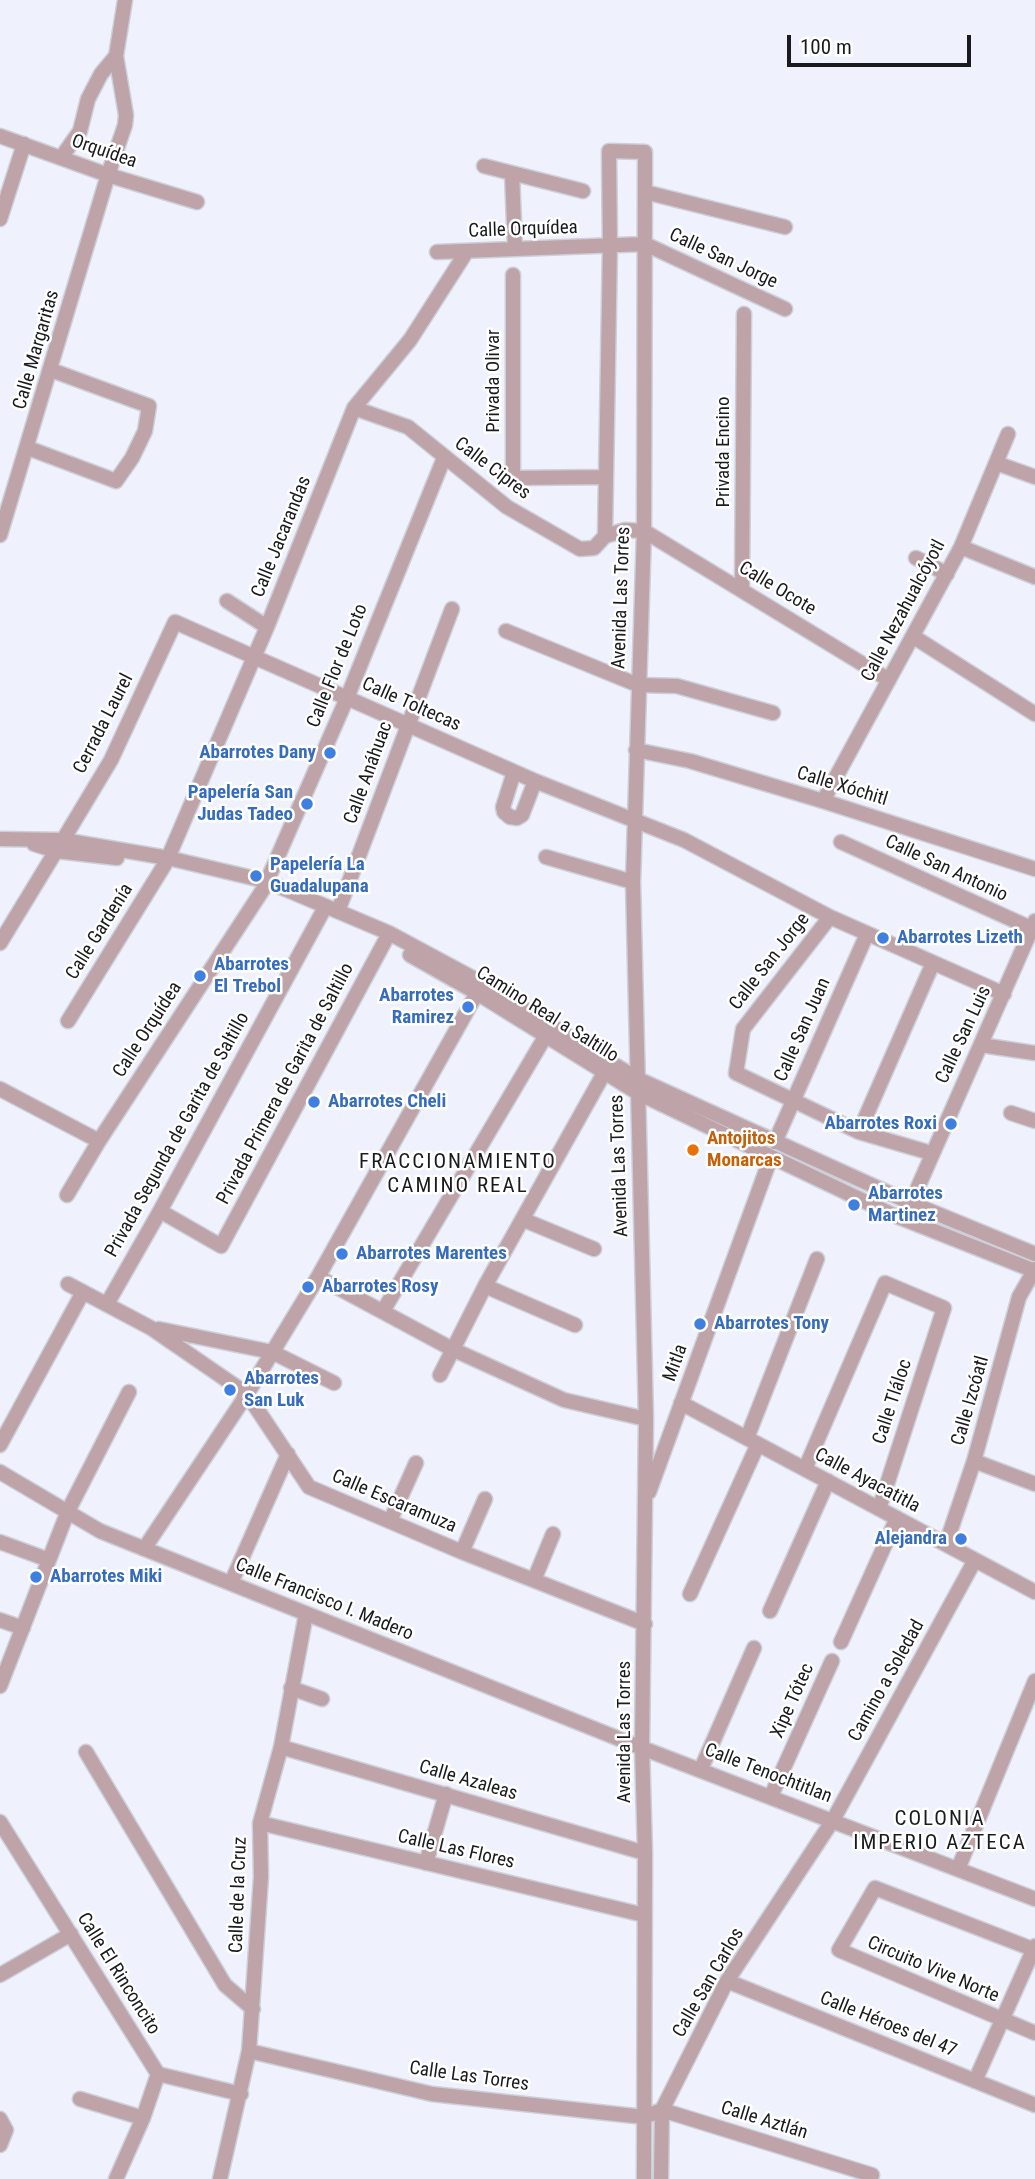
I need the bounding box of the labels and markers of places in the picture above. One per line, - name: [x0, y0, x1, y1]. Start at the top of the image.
- place label: Abarrotes Dany: [199, 742, 316, 764]
- marker: Abarrotes Dany: [322, 745, 338, 761]
- place label: Papelería San Judas Tadeo: [188, 782, 293, 826]
- marker: Papelería San Judas Tadeo: [299, 796, 315, 812]
- place label: Papelería La Guadalupana: [270, 854, 369, 898]
- marker: Papelería La Guadalupana: [248, 868, 264, 884]
- place label: Abarrotes Lizeth: [897, 927, 1023, 949]
- marker: Abarrotes Lizeth: [875, 930, 891, 946]
- place label: Abarrotes El Trebol: [214, 954, 289, 998]
- marker: Abarrotes El Trebol: [192, 968, 208, 984]
- place label: Abarrotes Ramirez: [379, 985, 454, 1029]
- marker: Abarrotes Ramirez: [460, 999, 476, 1015]
- place label: Abarrotes Cheli: [328, 1091, 446, 1113]
- marker: Abarrotes Cheli: [306, 1094, 322, 1110]
- place label: Abarrotes Roxi: [825, 1113, 937, 1135]
- marker: Abarrotes Roxi: [943, 1116, 959, 1132]
- place label: Antojitos Monarcas: [707, 1128, 782, 1172]
- marker: Antojitos Monarcas: [685, 1142, 701, 1158]
- place label: Abarrotes Martinez: [868, 1183, 943, 1227]
- marker: Abarrotes Martinez: [846, 1197, 862, 1213]
- place label: Abarrotes Marentes: [356, 1243, 507, 1265]
- marker: Abarrotes Marentes: [334, 1246, 350, 1262]
- place label: Abarrotes Rosy: [322, 1276, 438, 1298]
- marker: Abarrotes Rosy: [300, 1279, 316, 1295]
- place label: Abarrotes Tony: [714, 1313, 829, 1335]
- marker: Abarrotes Tony: [692, 1316, 708, 1332]
- place label: Abarrotes San Luk: [244, 1368, 319, 1412]
- marker: Abarrotes San Luk: [222, 1382, 238, 1398]
- place label: Alejandra: [874, 1528, 947, 1550]
- marker: Alejandra: [953, 1531, 969, 1547]
- place label: Abarrotes Miki: [50, 1566, 162, 1588]
- marker: Abarrotes Miki: [28, 1569, 44, 1585]

